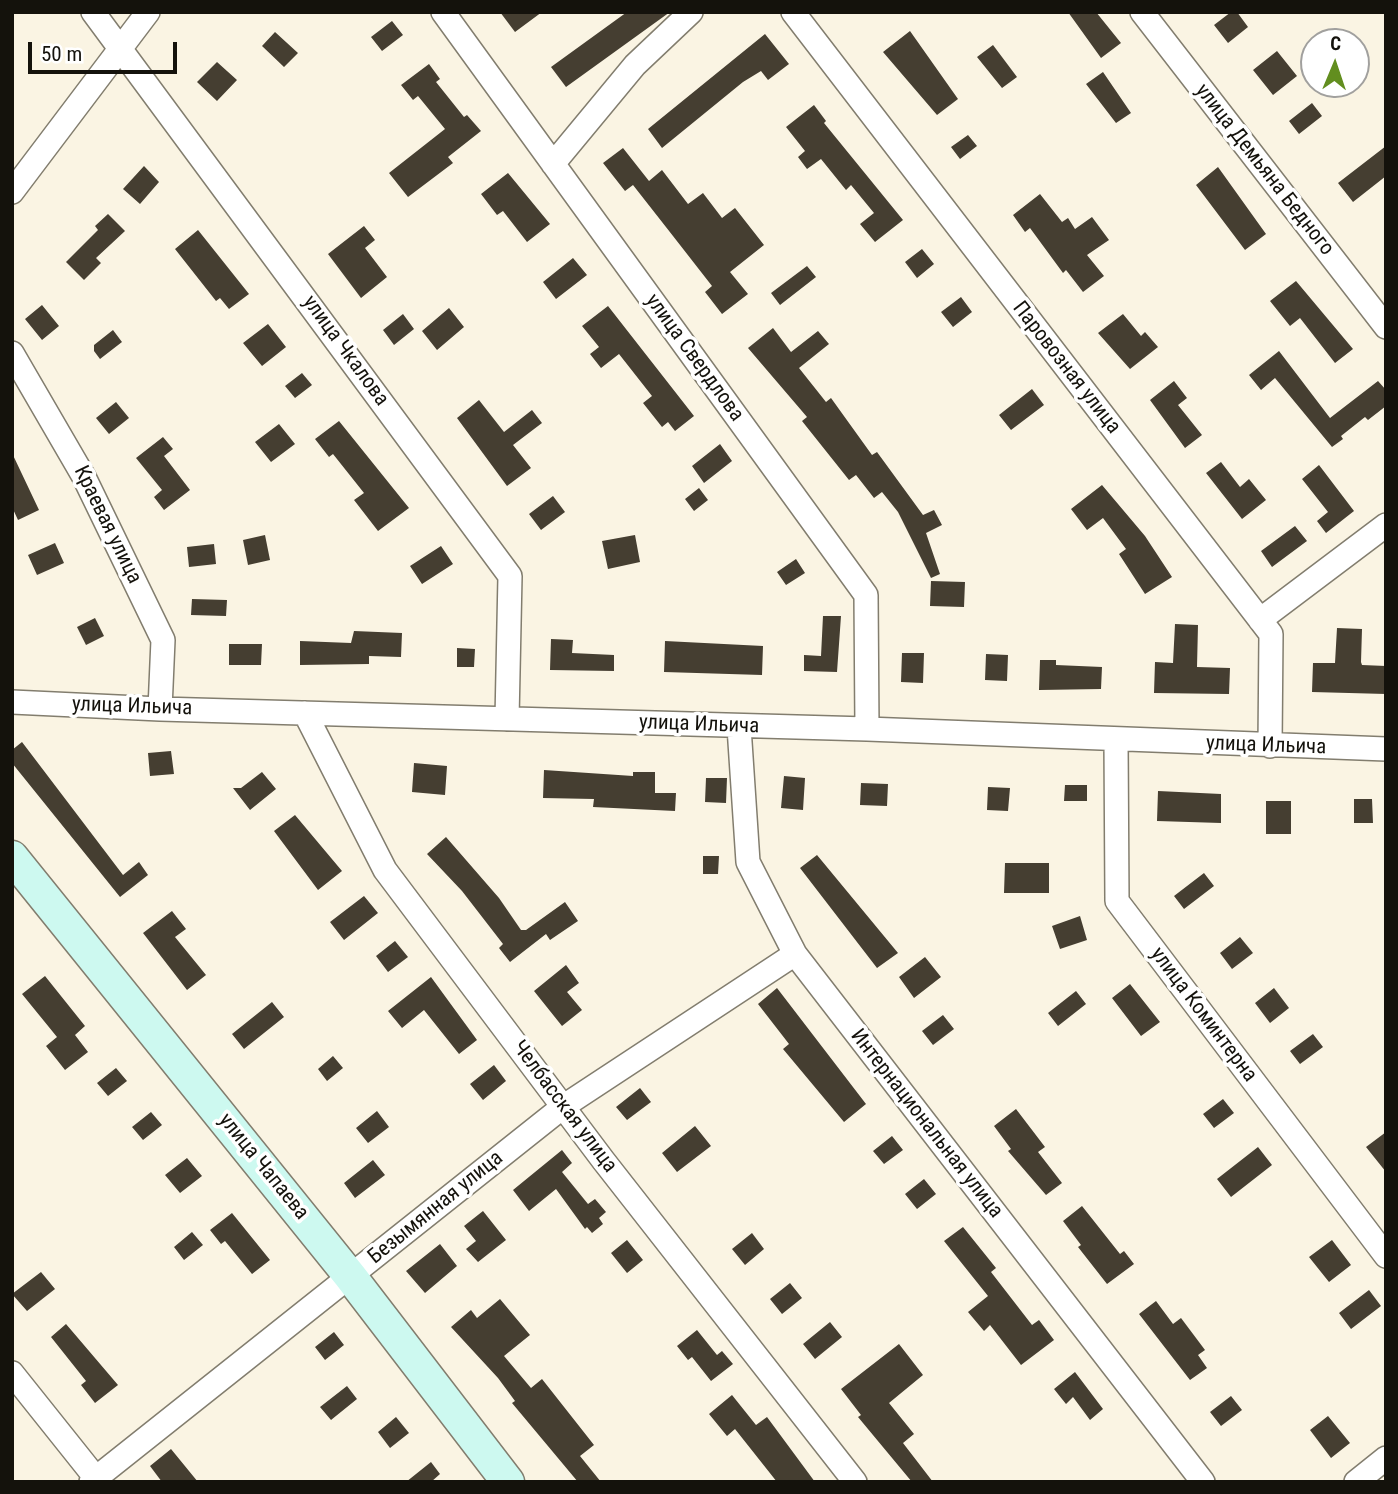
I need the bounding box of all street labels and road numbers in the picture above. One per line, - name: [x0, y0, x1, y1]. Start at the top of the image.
- street label: улица Демьяна Бедного: [1189, 79, 1339, 261]
- street label: улица Свердлова: [639, 289, 749, 427]
- street label: улица Чкалова: [297, 291, 393, 411]
- street label: Паровозная улица: [1007, 297, 1125, 439]
- street label: Краевая улица: [68, 462, 146, 588]
- street label: улица Ильича: [71, 692, 193, 722]
- street label: улица Ильича: [638, 710, 760, 740]
- street label: улица Ильича: [1205, 731, 1327, 761]
- street label: улица Коминтерна: [1144, 943, 1262, 1087]
- street label: Интернациональная улица: [844, 1024, 1008, 1224]
- street label: Челбасская улица: [506, 1036, 622, 1178]
- street label: улица Чапаева: [212, 1109, 314, 1225]
- street label: Безымянная улица: [364, 1146, 508, 1270]

